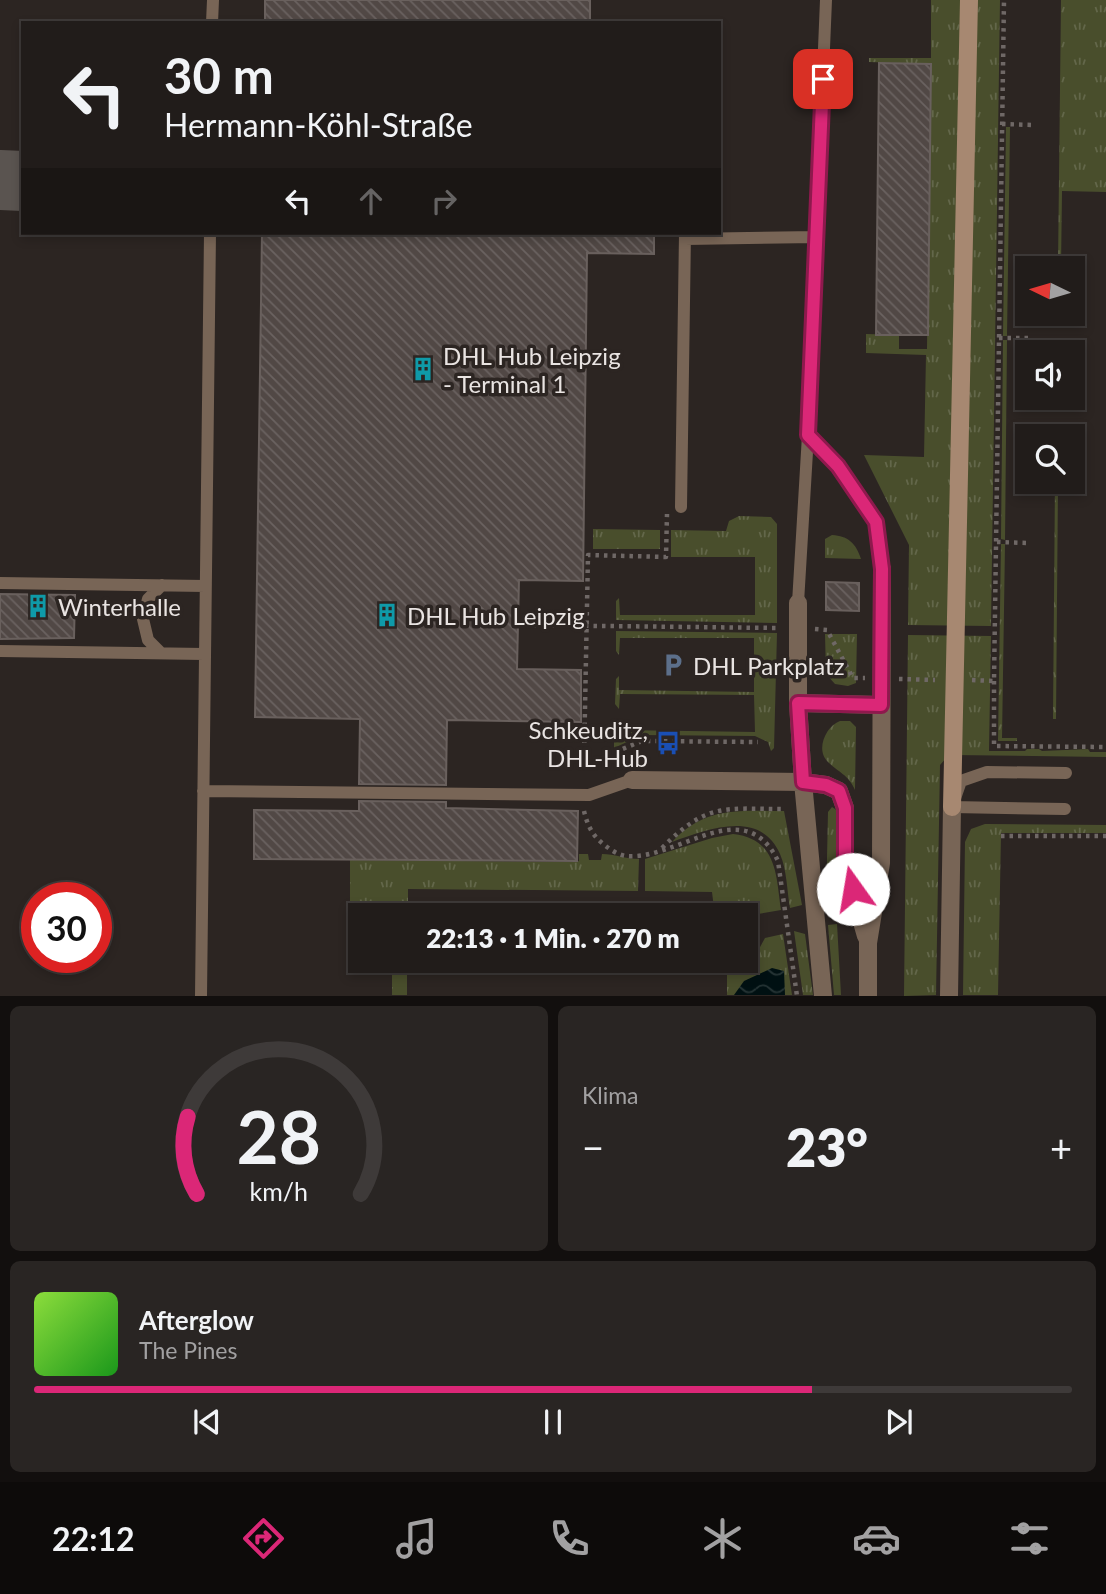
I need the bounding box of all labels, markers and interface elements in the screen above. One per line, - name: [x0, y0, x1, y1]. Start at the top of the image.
- text: 30 m: [164, 46, 274, 104]
- icon: left: [49, 49, 140, 140]
- pin: [793, 49, 853, 109]
- icon: arrive: [804, 60, 842, 98]
- text: Hermann-Köhl-Straße: [164, 105, 473, 144]
- icon: left: [279, 182, 317, 220]
- icon: ahead: [352, 182, 390, 220]
- icon: right: [425, 182, 463, 220]
- north arrow: [1015, 256, 1085, 326]
- map controls: [1015, 256, 1085, 494]
- button: sound: [1015, 340, 1085, 410]
- place label: DHL Hub Leipzig - Terminal 1: [443, 341, 621, 398]
- building icon: DHL Hub Leipzig - Terminal 1: [409, 355, 437, 383]
- button: search: [1015, 424, 1085, 494]
- building icon: Winterhalle: [24, 592, 52, 620]
- place label: Winterhalle: [58, 592, 181, 621]
- building icon: DHL Hub Leipzig: [373, 601, 401, 629]
- place label: DHL Hub Leipzig: [407, 601, 585, 630]
- parking icon: DHL Parkplatz: [659, 651, 687, 679]
- place label: DHL Parkplatz: [693, 651, 845, 680]
- place label: Schkeuditz, DHL-Hub: [529, 715, 648, 772]
- bus stop icon: Schkeuditz, DHL-Hub: [654, 729, 682, 757]
- position arrow: [816, 852, 890, 926]
- speed limit sign: 30: [21, 882, 112, 973]
- text: 22:13 · 1 Min. · 270 m: [426, 922, 680, 954]
- text: Klima: [582, 1081, 639, 1109]
- text: 28: [237, 1093, 321, 1181]
- text: 23°: [786, 1116, 868, 1178]
- text: −: [582, 1124, 604, 1170]
- text: +: [1050, 1124, 1072, 1170]
- text: km/h: [250, 1176, 308, 1206]
- text: Afterglow: [139, 1304, 254, 1336]
- text: The Pines: [139, 1336, 237, 1364]
- icon: previous: [188, 1403, 226, 1441]
- icon: pause: [534, 1403, 572, 1441]
- icon: next: [880, 1403, 918, 1441]
- icon: directions: [239, 1514, 288, 1563]
- icon: music: [392, 1514, 441, 1563]
- icon: phone: [545, 1514, 594, 1563]
- icon: climate: [698, 1514, 747, 1563]
- icon: car: [852, 1514, 901, 1563]
- icon: filters: [1005, 1514, 1054, 1563]
- text: 22:12: [52, 1519, 135, 1558]

